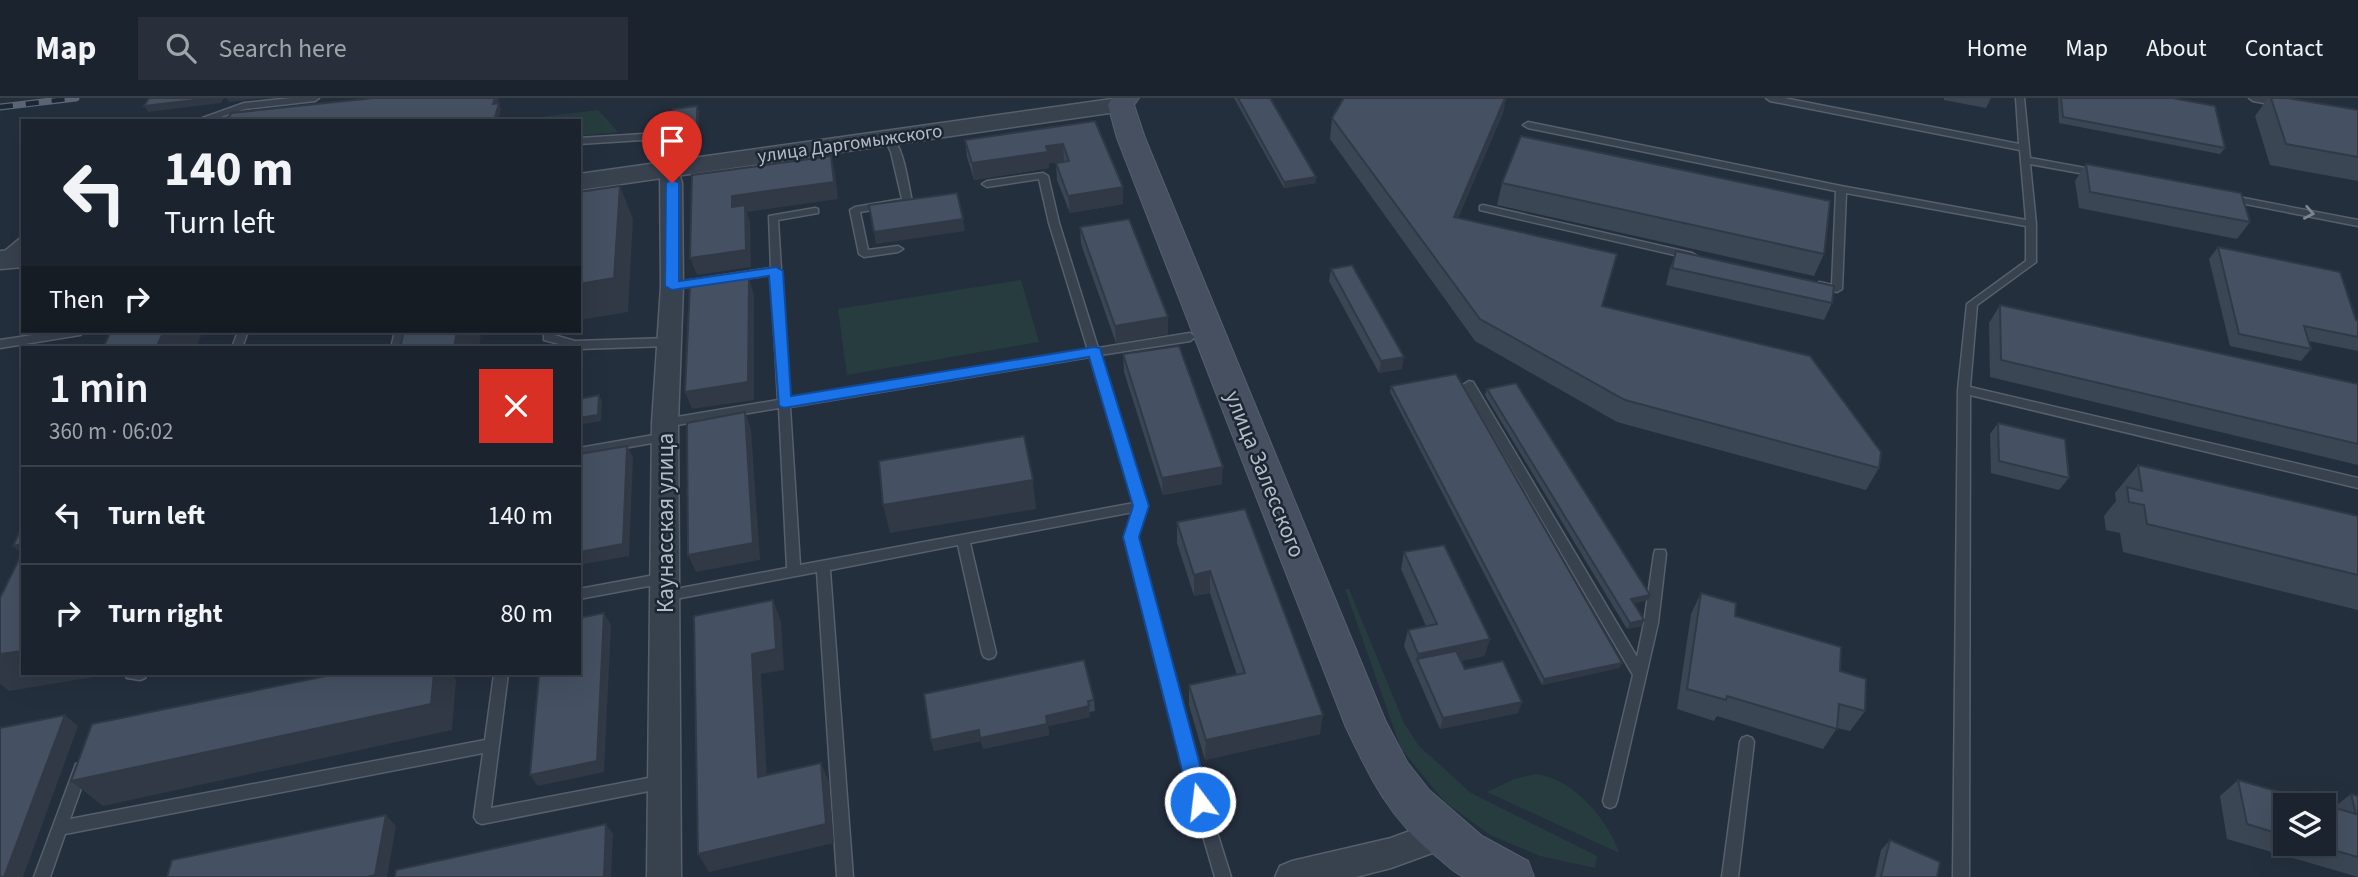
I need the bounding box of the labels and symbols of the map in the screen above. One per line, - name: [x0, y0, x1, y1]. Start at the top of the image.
- pin: [642, 111, 702, 183]
- street label: улица Даргомыжского: [756, 118, 944, 170]
- one-way arrow: [2302, 205, 2314, 220]
- street label: улица Залесского: [1216, 385, 1314, 563]
- street label: Каунасская улица: [649, 433, 682, 613]
- position arrow: [1163, 765, 1237, 839]

